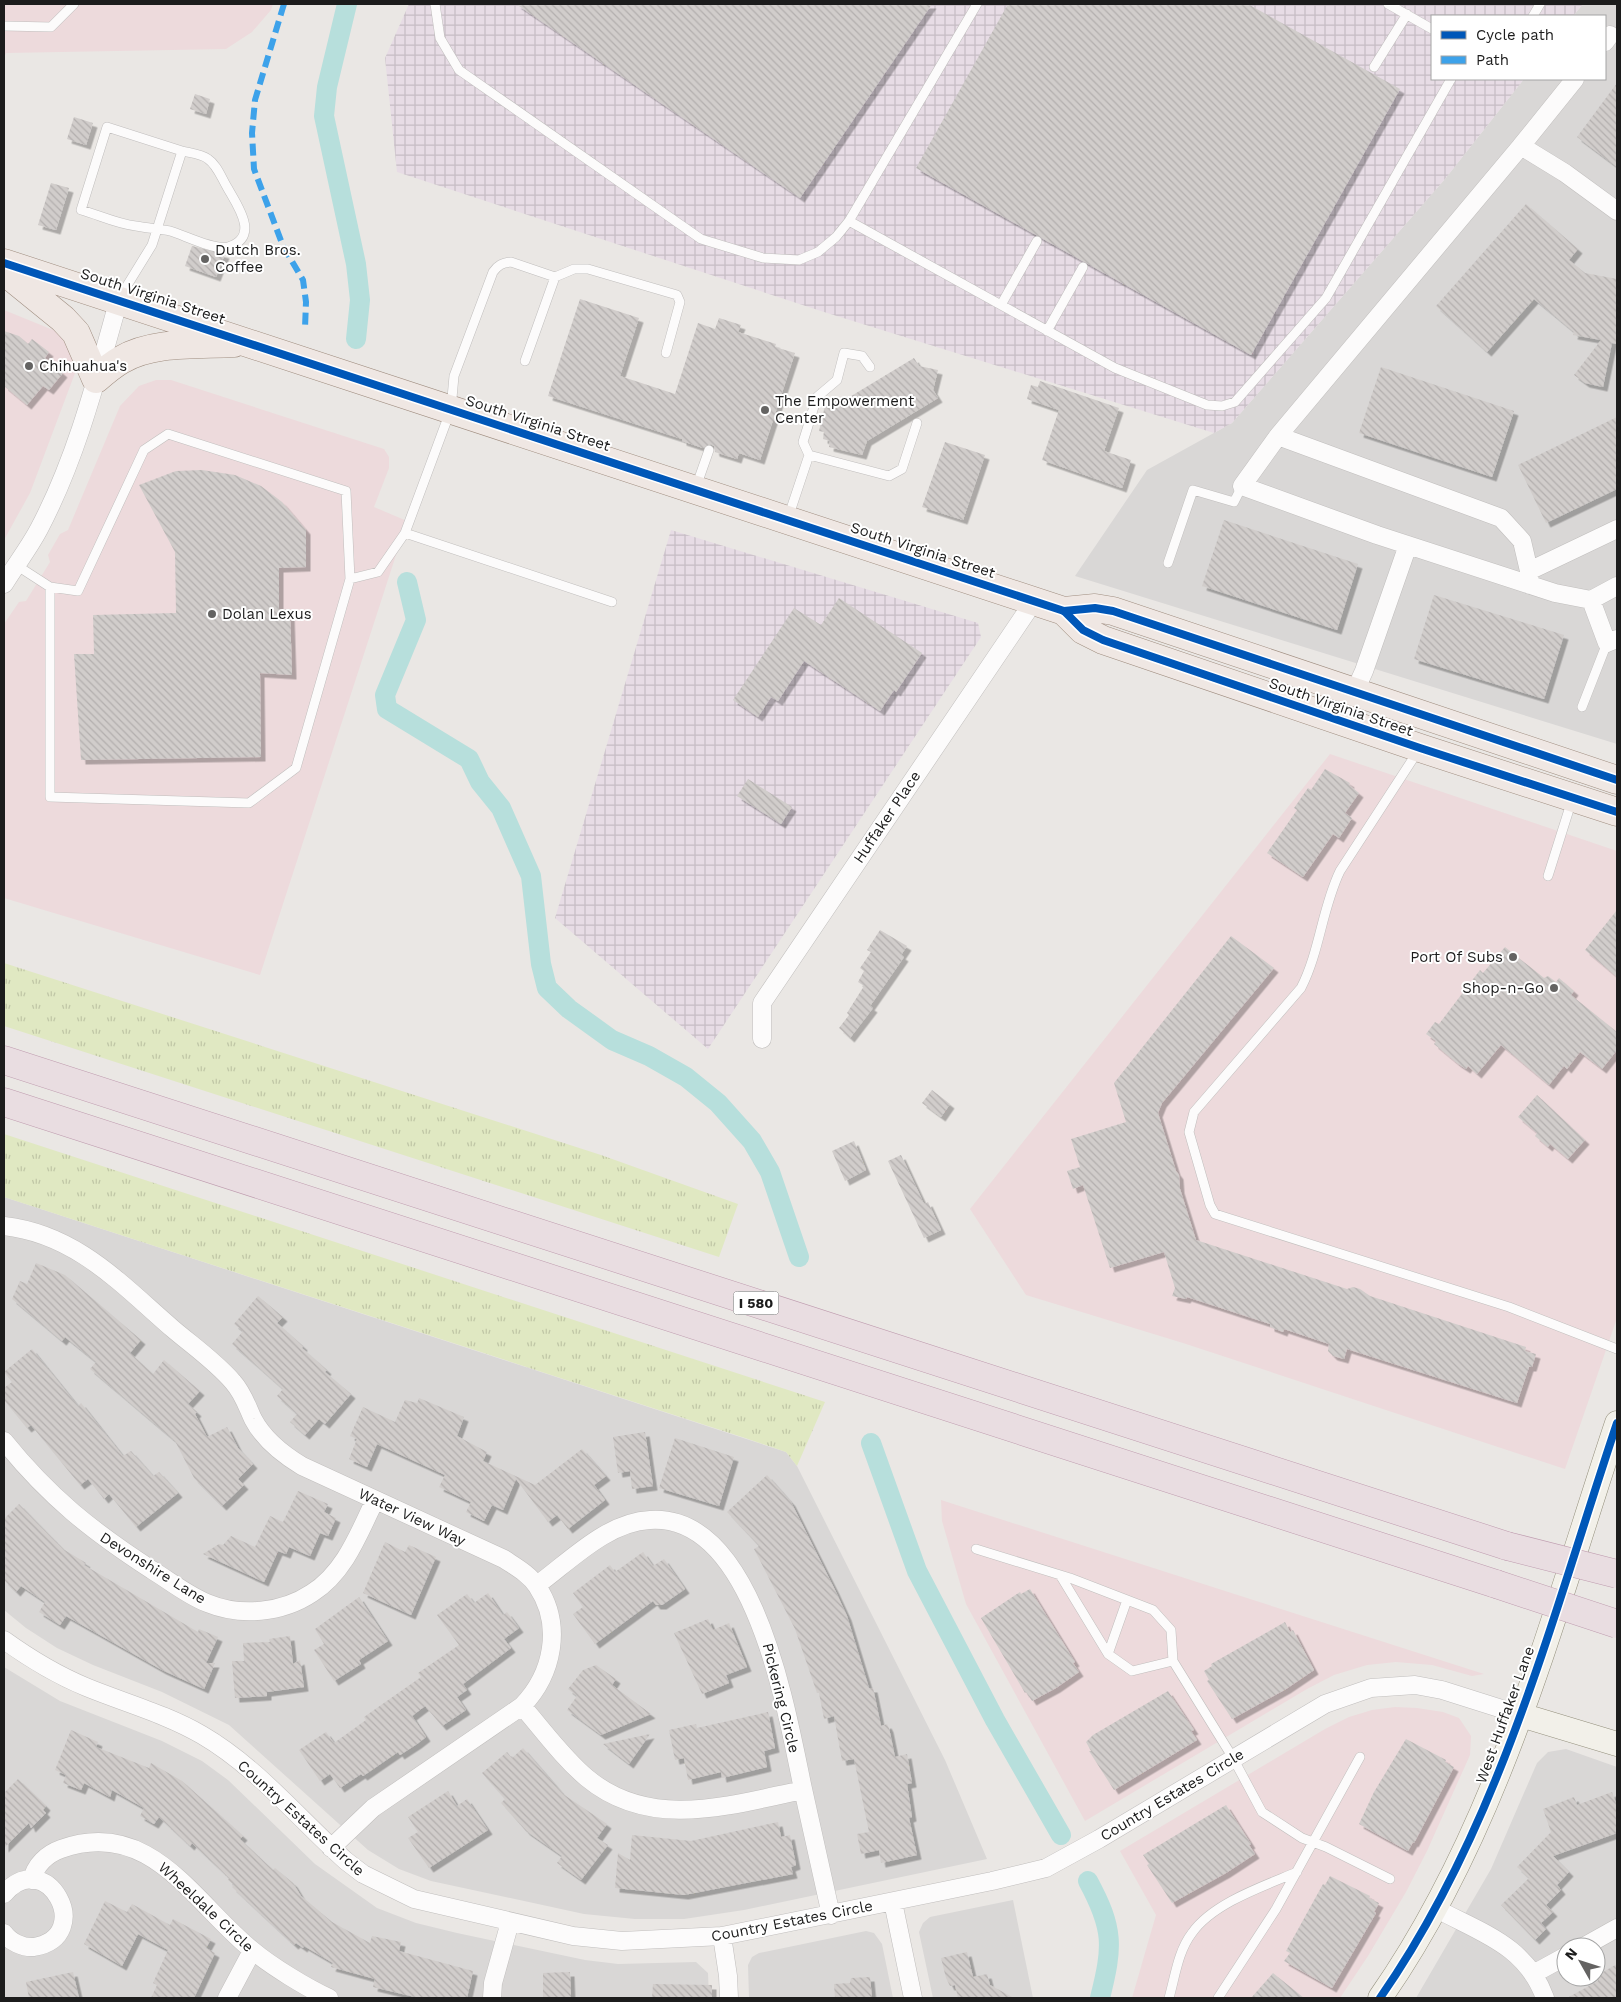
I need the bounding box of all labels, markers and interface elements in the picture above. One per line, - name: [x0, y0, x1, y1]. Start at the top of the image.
- legend: [1431, 15, 1606, 80]
- text: Cycle path: [1476, 26, 1554, 44]
- text: Path: [1476, 51, 1509, 69]
- place label: Dutch Bros. Coffee: [215, 241, 301, 276]
- marker: Dutch Bros. Coffee: [199, 253, 211, 265]
- street label: South Virginia Street: [78, 264, 228, 328]
- place label: Chihuahua's: [39, 357, 127, 375]
- marker: Chihuahua's: [23, 360, 35, 372]
- street label: South Virginia Street: [463, 391, 613, 455]
- place label: The Empowerment Center: [775, 392, 915, 427]
- marker: The Empowerment Center: [759, 404, 771, 416]
- street label: South Virginia Street: [848, 518, 998, 582]
- place label: Dolan Lexus: [222, 605, 312, 623]
- marker: Dolan Lexus: [206, 608, 218, 620]
- street label: South Virginia Street: [1267, 674, 1416, 740]
- street label: Huffaker Place: [850, 768, 924, 866]
- place label: Port Of Subs: [1410, 948, 1503, 966]
- marker: Port Of Subs: [1507, 951, 1519, 963]
- place label: Shop-n-Go: [1462, 979, 1544, 997]
- marker: Shop-n-Go: [1548, 982, 1560, 994]
- road number: I 580: [734, 1292, 778, 1315]
- street label: Water View Way: [356, 1484, 469, 1550]
- street label: Devonshire Lane: [97, 1528, 209, 1608]
- street label: Pickering Circle: [759, 1641, 803, 1755]
- street label: West Huffaker Lane: [1472, 1644, 1538, 1786]
- street label: Country Estates Circle: [1097, 1745, 1247, 1845]
- street label: Country Estates Circle: [234, 1756, 368, 1880]
- street label: Wheeldale Circle: [155, 1858, 257, 1956]
- street label: Country Estates Circle: [710, 1896, 874, 1946]
- north arrow: [1556, 1937, 1606, 1987]
- text: N: [1561, 1945, 1580, 1963]

